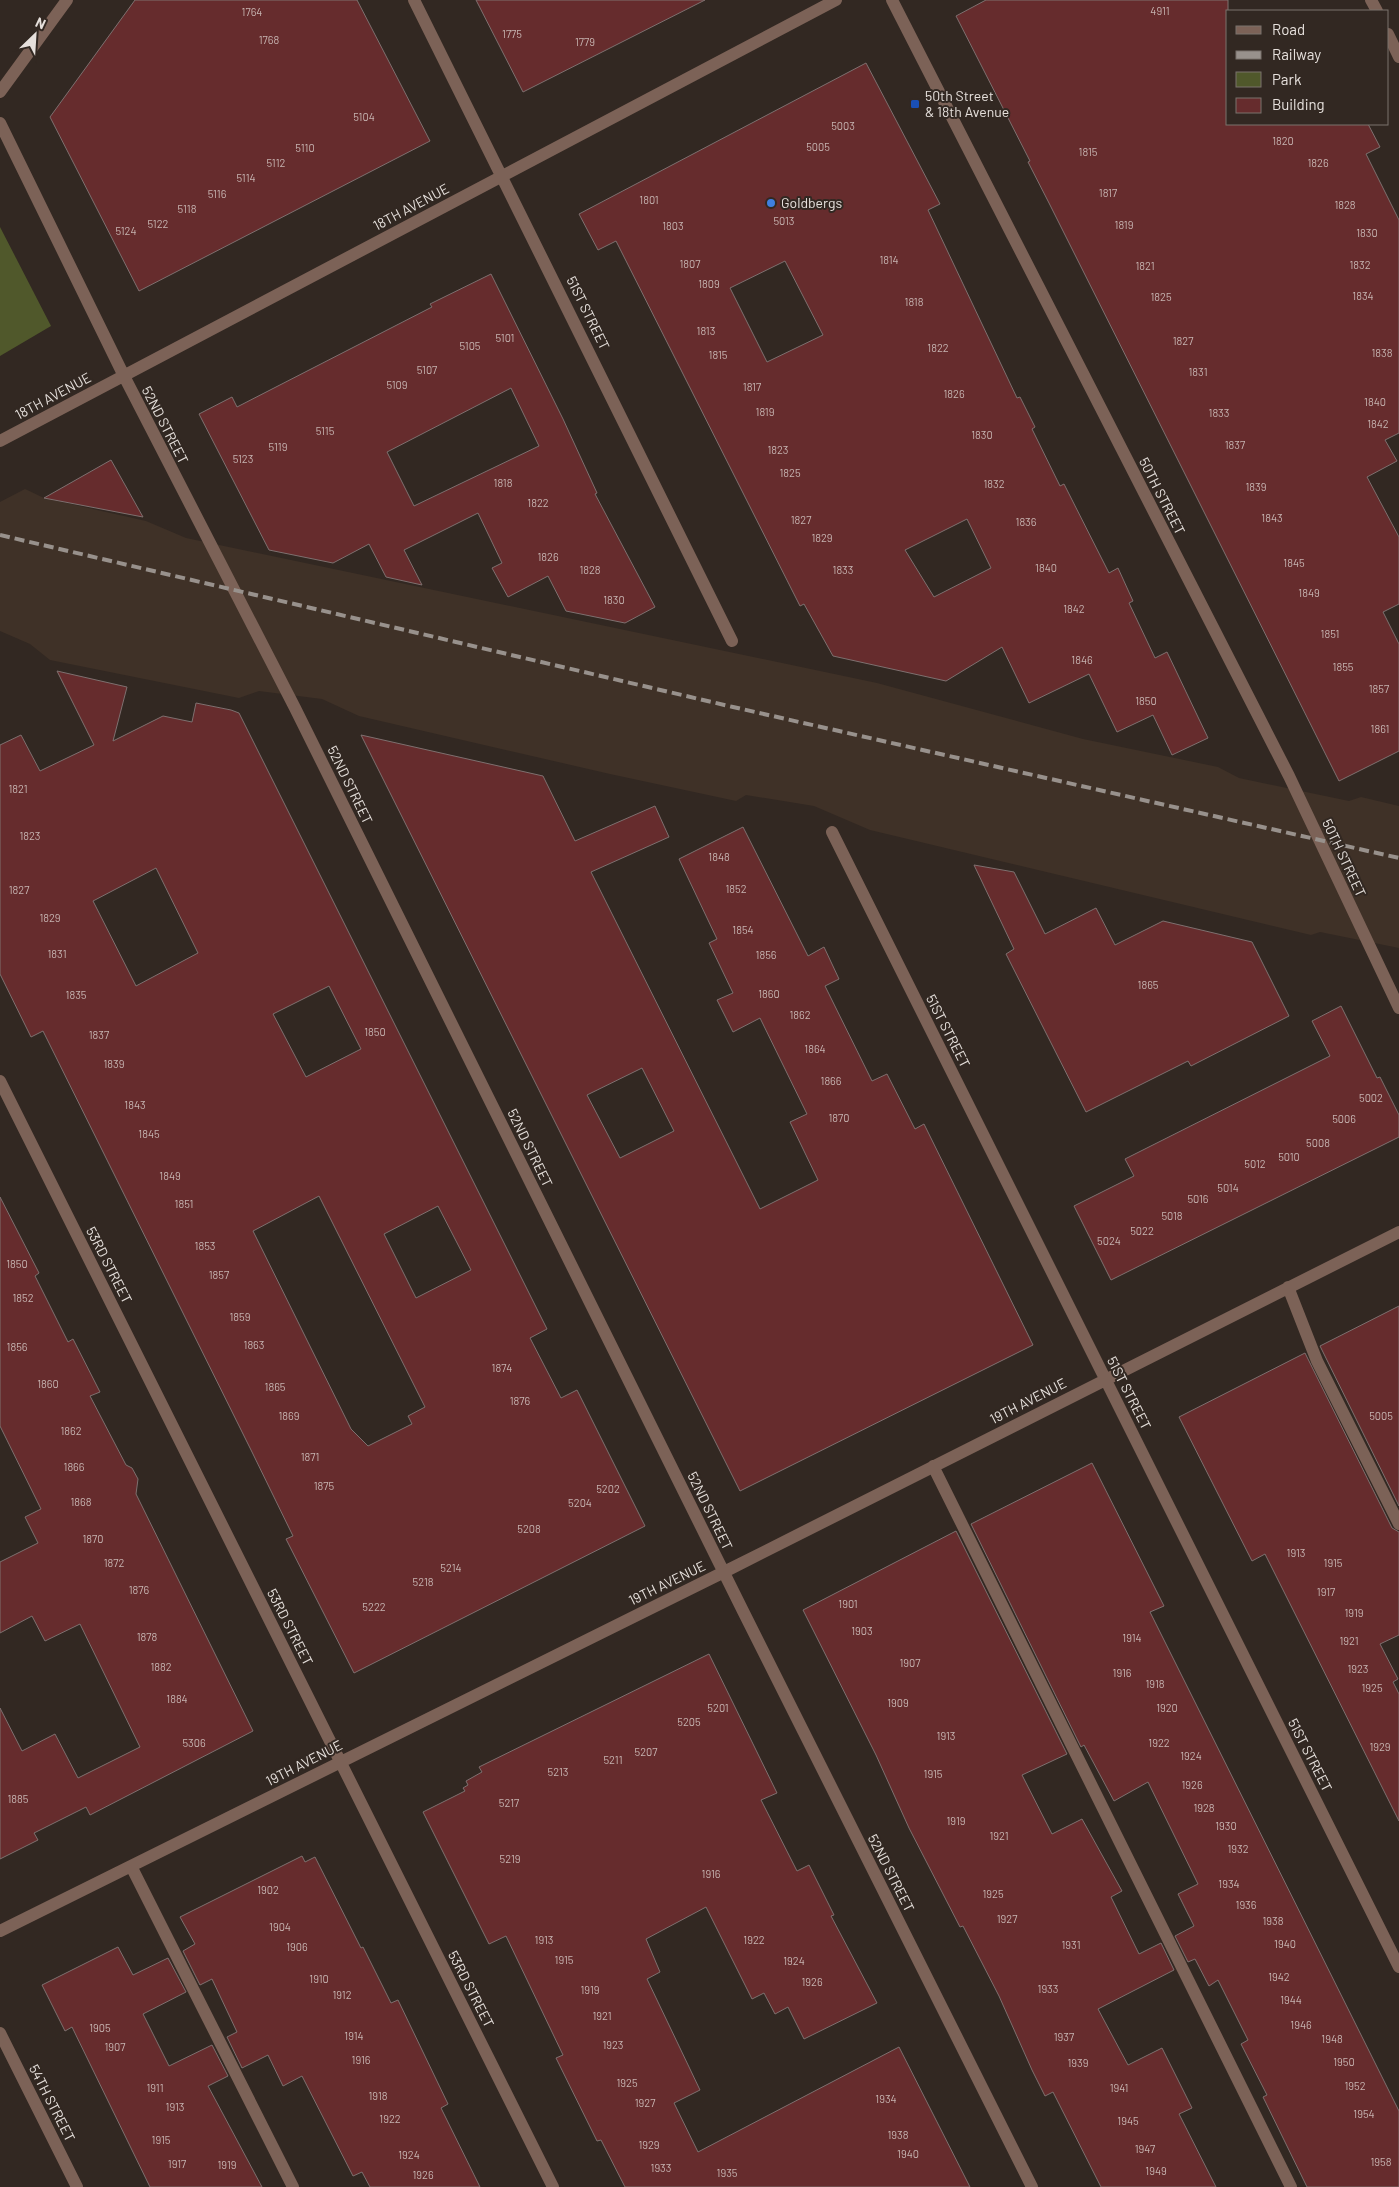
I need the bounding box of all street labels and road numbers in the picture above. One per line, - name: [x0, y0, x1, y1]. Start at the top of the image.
- street label: 18TH AVENUE: [370, 179, 452, 234]
- street label: 51ST STREET: [563, 273, 614, 352]
- street label: 18TH AVENUE: [12, 368, 94, 423]
- street label: 52ND STREET: [139, 383, 192, 466]
- street label: 50TH STREET: [1136, 454, 1189, 537]
- street label: 52ND STREET: [324, 743, 377, 827]
- street label: 50TH STREET: [1319, 816, 1370, 900]
- street label: 51ST STREET: [923, 991, 974, 1070]
- street label: 52ND STREET: [504, 1106, 557, 1190]
- street label: 53RD STREET: [83, 1224, 136, 1306]
- street label: 51ST STREET: [1104, 1353, 1155, 1432]
- street label: 19TH AVENUE: [987, 1374, 1069, 1427]
- street label: 52ND STREET: [684, 1469, 737, 1553]
- street label: 19TH AVENUE: [626, 1557, 708, 1608]
- street label: 53RD STREET: [264, 1586, 317, 1668]
- street label: 51ST STREET: [1285, 1715, 1336, 1794]
- street label: 19TH AVENUE: [263, 1736, 345, 1789]
- street label: 52ND STREET: [865, 1831, 918, 1914]
- street label: 53RD STREET: [445, 1948, 498, 2030]
- street label: 54TH STREET: [26, 2061, 79, 2144]

